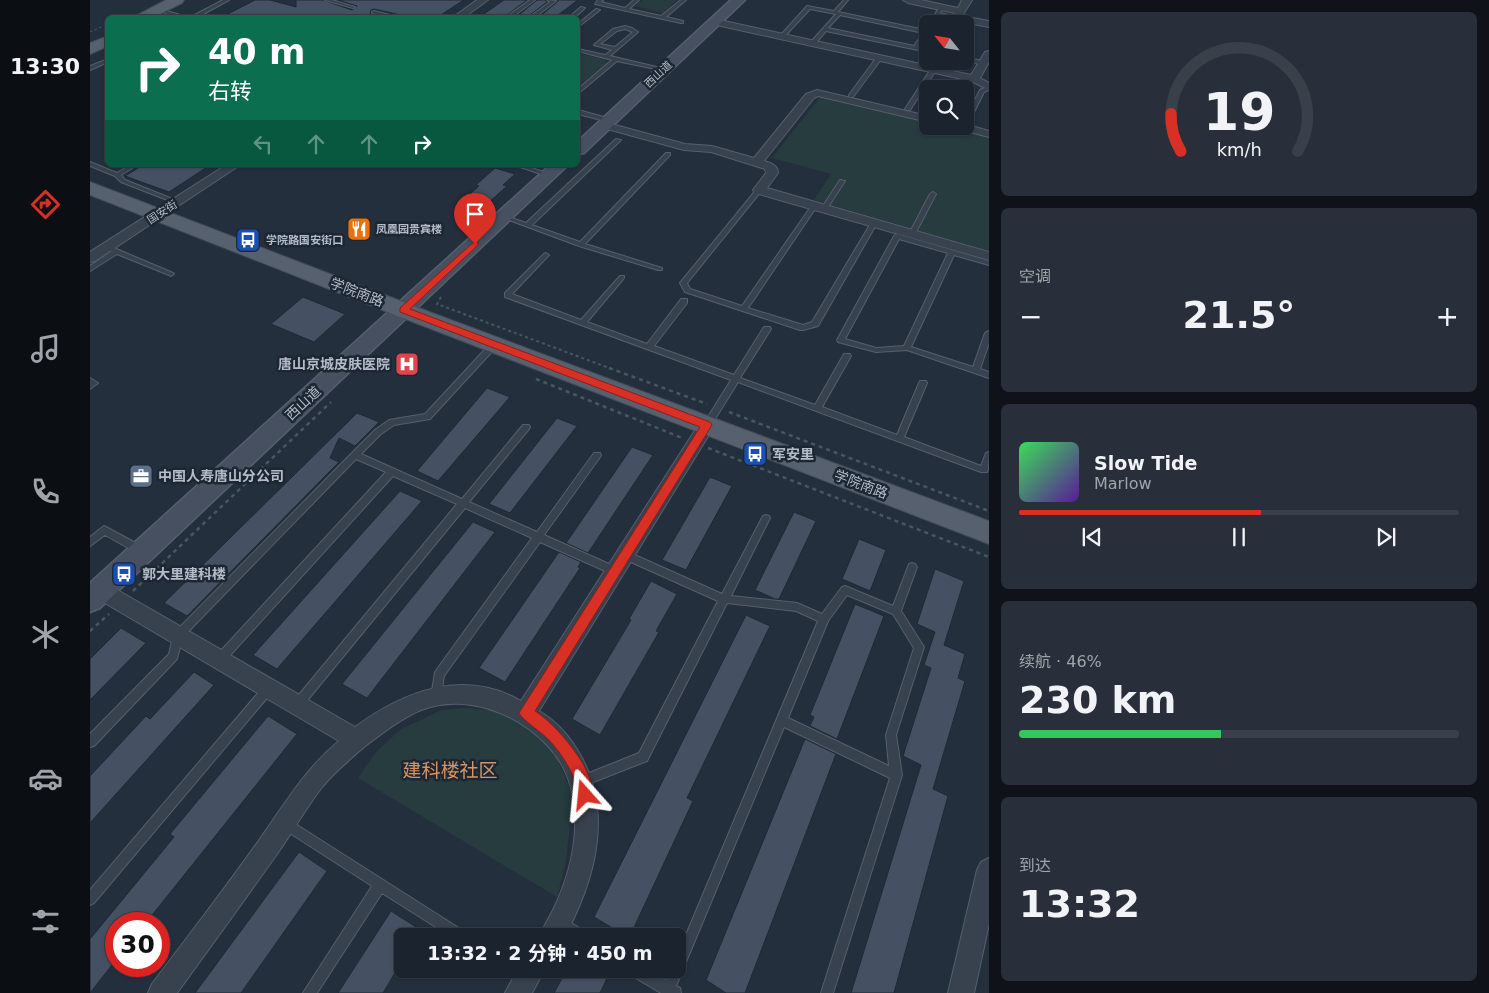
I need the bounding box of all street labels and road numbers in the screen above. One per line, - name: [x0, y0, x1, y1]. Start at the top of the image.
- street label: 西山道: [642, 58, 675, 90]
- street label: 国安街: [145, 198, 180, 227]
- street label: 学院南路: [328, 274, 386, 310]
- street label: 西山道: [282, 383, 324, 423]
- street label: 学院南路: [832, 466, 890, 502]

